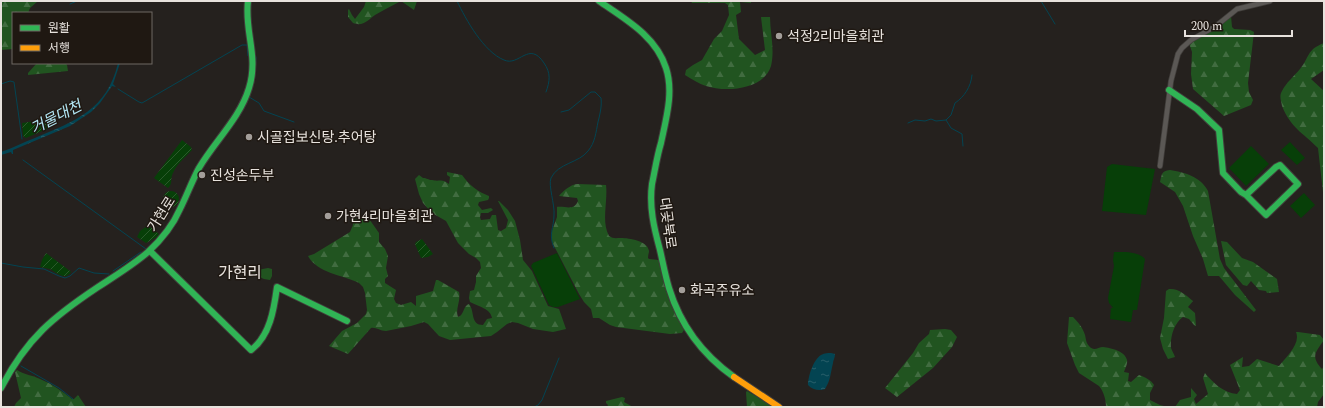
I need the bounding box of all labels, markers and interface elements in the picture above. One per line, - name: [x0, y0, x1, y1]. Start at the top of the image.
- legend: [12, 12, 152, 64]
- scale bar: [1185, 12, 1292, 38]
- text: 200 m: [1191, 17, 1222, 36]
- text: 원활: [48, 19, 70, 38]
- place label: 석정2리마을회관: [787, 26, 884, 47]
- marker: 석정2리마을회관: [774, 31, 784, 41]
- text: 서행: [48, 39, 70, 58]
- water label: 거물대천: [26, 94, 88, 140]
- place label: 시골집보신탕.추어탕: [257, 127, 377, 148]
- marker: 시골집보신탕.추어탕: [244, 132, 254, 142]
- place label: 진성손두부: [210, 165, 275, 186]
- marker: 진성손두부: [197, 170, 207, 180]
- street label: 가현로: [142, 192, 181, 236]
- street label: 대곶북로: [654, 196, 682, 250]
- place label: 가현4리마을회관: [336, 206, 433, 227]
- marker: 가현4리마을회관: [323, 211, 333, 221]
- district label: 가현리: [218, 261, 262, 285]
- place label: 화곡주유소: [690, 280, 755, 301]
- marker: 화곡주유소: [677, 285, 687, 295]

